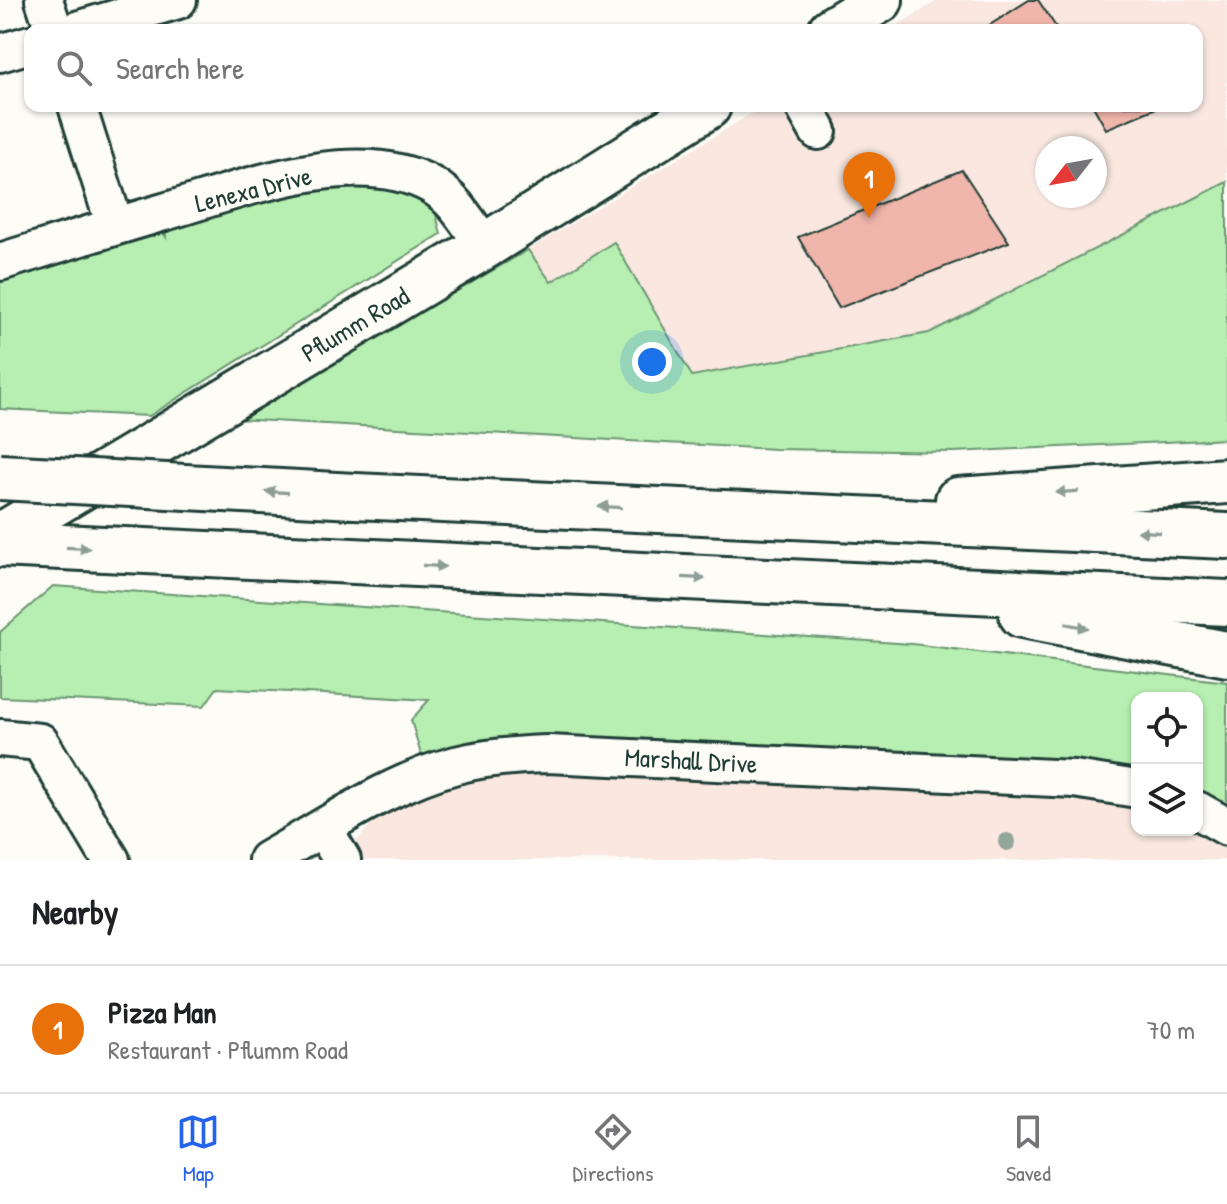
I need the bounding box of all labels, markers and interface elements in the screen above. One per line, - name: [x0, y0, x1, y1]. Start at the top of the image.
- search box: [24, 24, 1203, 112]
- icon: search: [52, 46, 96, 90]
- text: Search here: [116, 48, 244, 88]
- north arrow: [1035, 136, 1107, 208]
- pin: 1: [843, 152, 895, 218]
- street label: Lenexa Drive: [191, 158, 315, 220]
- street label: Pflumm Road: [294, 278, 416, 370]
- your location: [632, 342, 672, 382]
- one-way arrow: [264, 485, 289, 498]
- one-way arrow: [1054, 486, 1079, 499]
- one-way arrow: [597, 500, 622, 513]
- one-way arrow: [1136, 526, 1161, 539]
- one-way arrow: [66, 541, 91, 554]
- one-way arrow: [422, 560, 447, 573]
- one-way arrow: [682, 571, 707, 584]
- one-way arrow: [1064, 620, 1089, 632]
- map controls: [1131, 692, 1203, 836]
- button: locate: [1131, 692, 1203, 764]
- street label: Marshall Drive: [624, 739, 758, 781]
- button: layers: [1131, 764, 1203, 836]
- text: Nearby: [32, 889, 118, 935]
- text: Pizza Man: [108, 992, 217, 1032]
- text: 1: [53, 1012, 63, 1047]
- text: 70 m: [1147, 1012, 1195, 1047]
- text: Restaurant · Pflumm Road: [108, 1032, 348, 1067]
- tab: Map: [176, 1110, 220, 1188]
- tab: Directions: [573, 1110, 654, 1188]
- tab: Saved: [1006, 1110, 1051, 1188]

